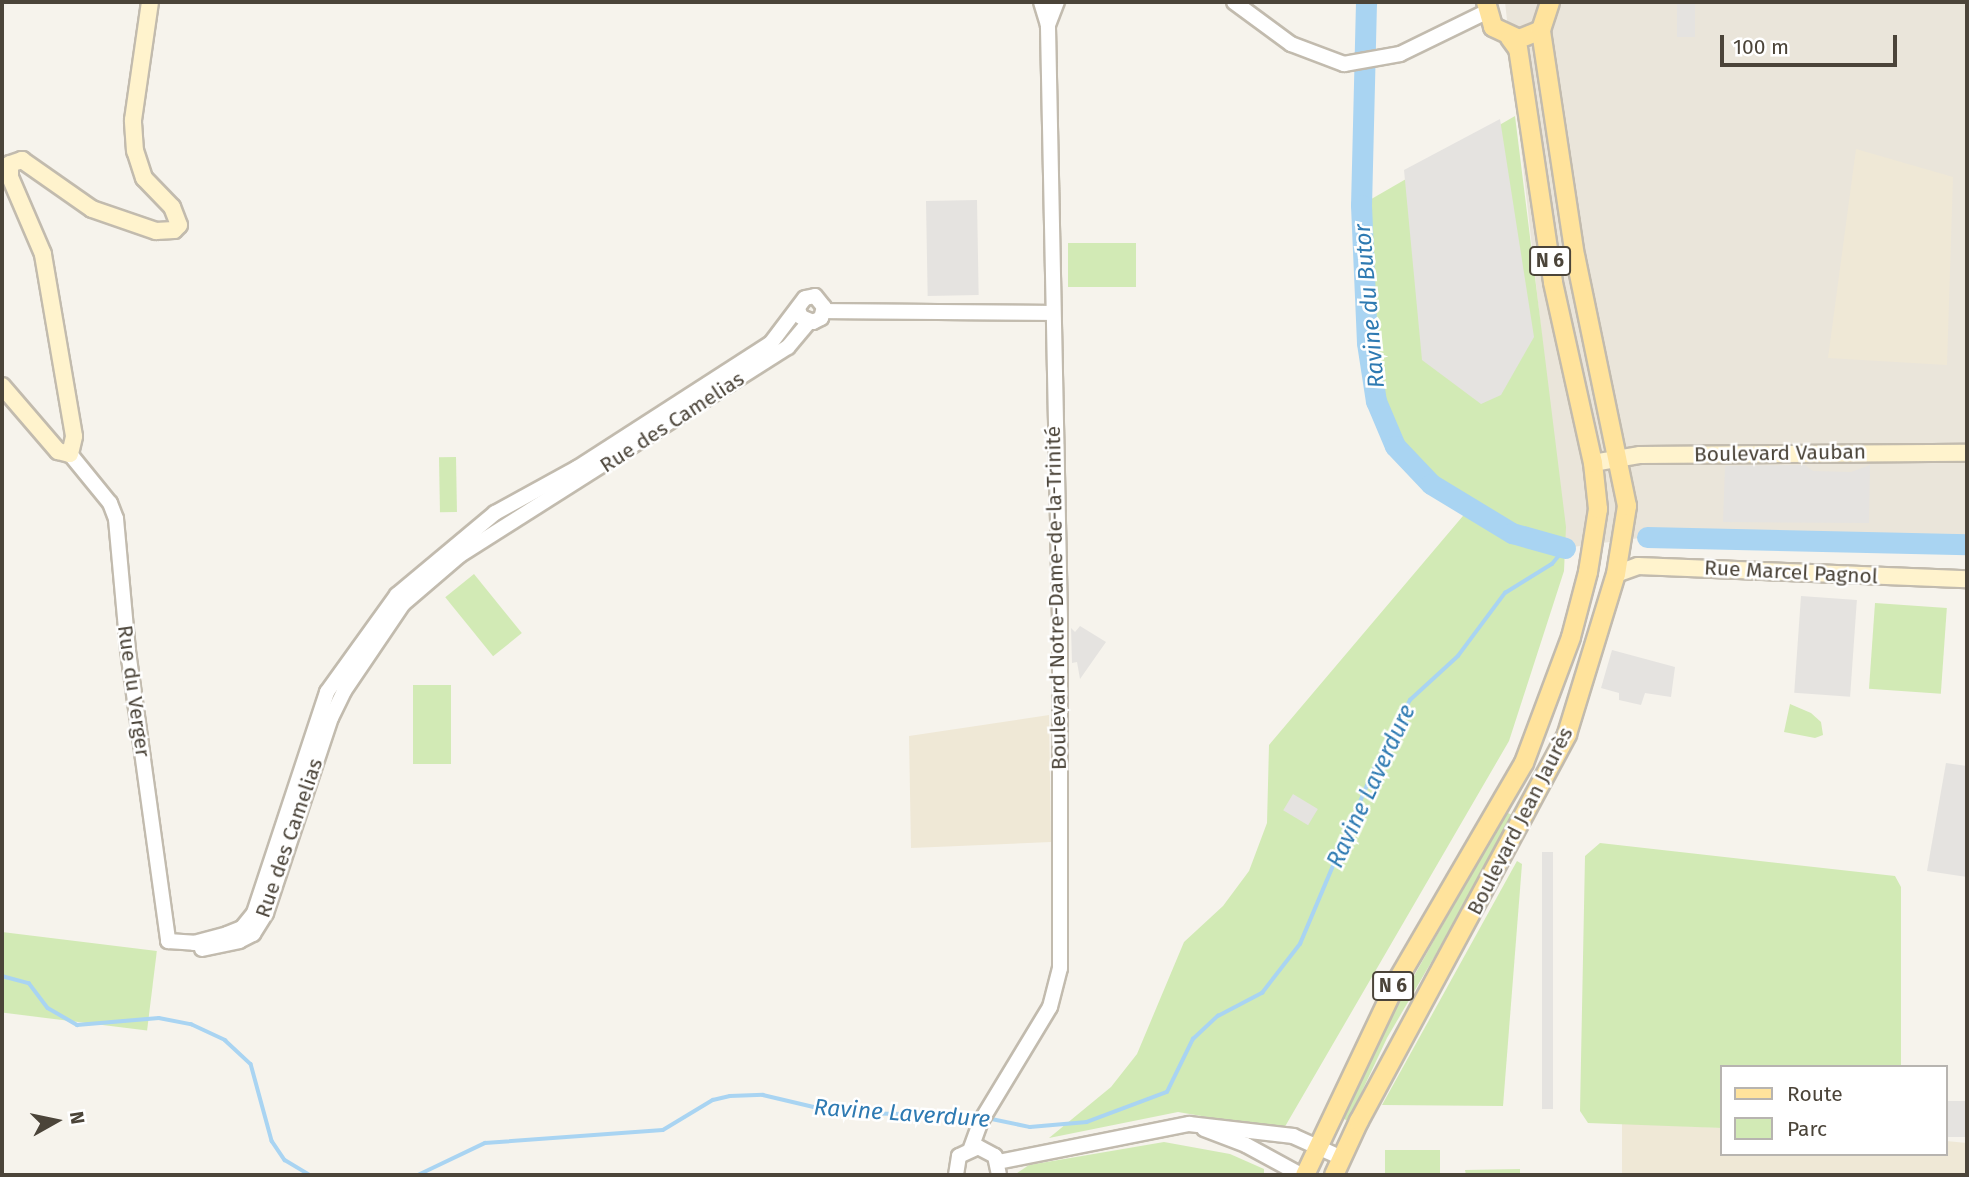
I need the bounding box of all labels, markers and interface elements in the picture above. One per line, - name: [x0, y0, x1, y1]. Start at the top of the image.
- scale bar: [1724, 21, 1901, 65]
- text: 100 m: [1733, 34, 1789, 60]
- water label: Ravine du Butor: [1348, 223, 1390, 389]
- road number: N 6: [1529, 246, 1571, 276]
- street label: Rue des Camelias: [595, 366, 749, 478]
- street label: Boulevard Notre-Dame-de-la-Trinité: [1040, 426, 1072, 770]
- street label: Boulevard Vauban: [1694, 439, 1866, 467]
- street label: Rue Marcel Pagnol: [1704, 555, 1878, 589]
- street label: Rue du Verger: [112, 623, 156, 759]
- water label: Ravine Laverdure: [1321, 700, 1421, 872]
- street label: Boulevard Jean Jaurès: [1462, 723, 1578, 919]
- street label: Rue des Camelias: [250, 755, 328, 921]
- road number: N 6: [1372, 970, 1414, 1002]
- legend: [1720, 1065, 1948, 1156]
- text: Route: [1787, 1081, 1843, 1107]
- north arrow: [21, 1086, 91, 1156]
- water label: Ravine Laverdure: [813, 1093, 991, 1133]
- text: N: [65, 1110, 90, 1126]
- text: Parc: [1787, 1116, 1827, 1142]

